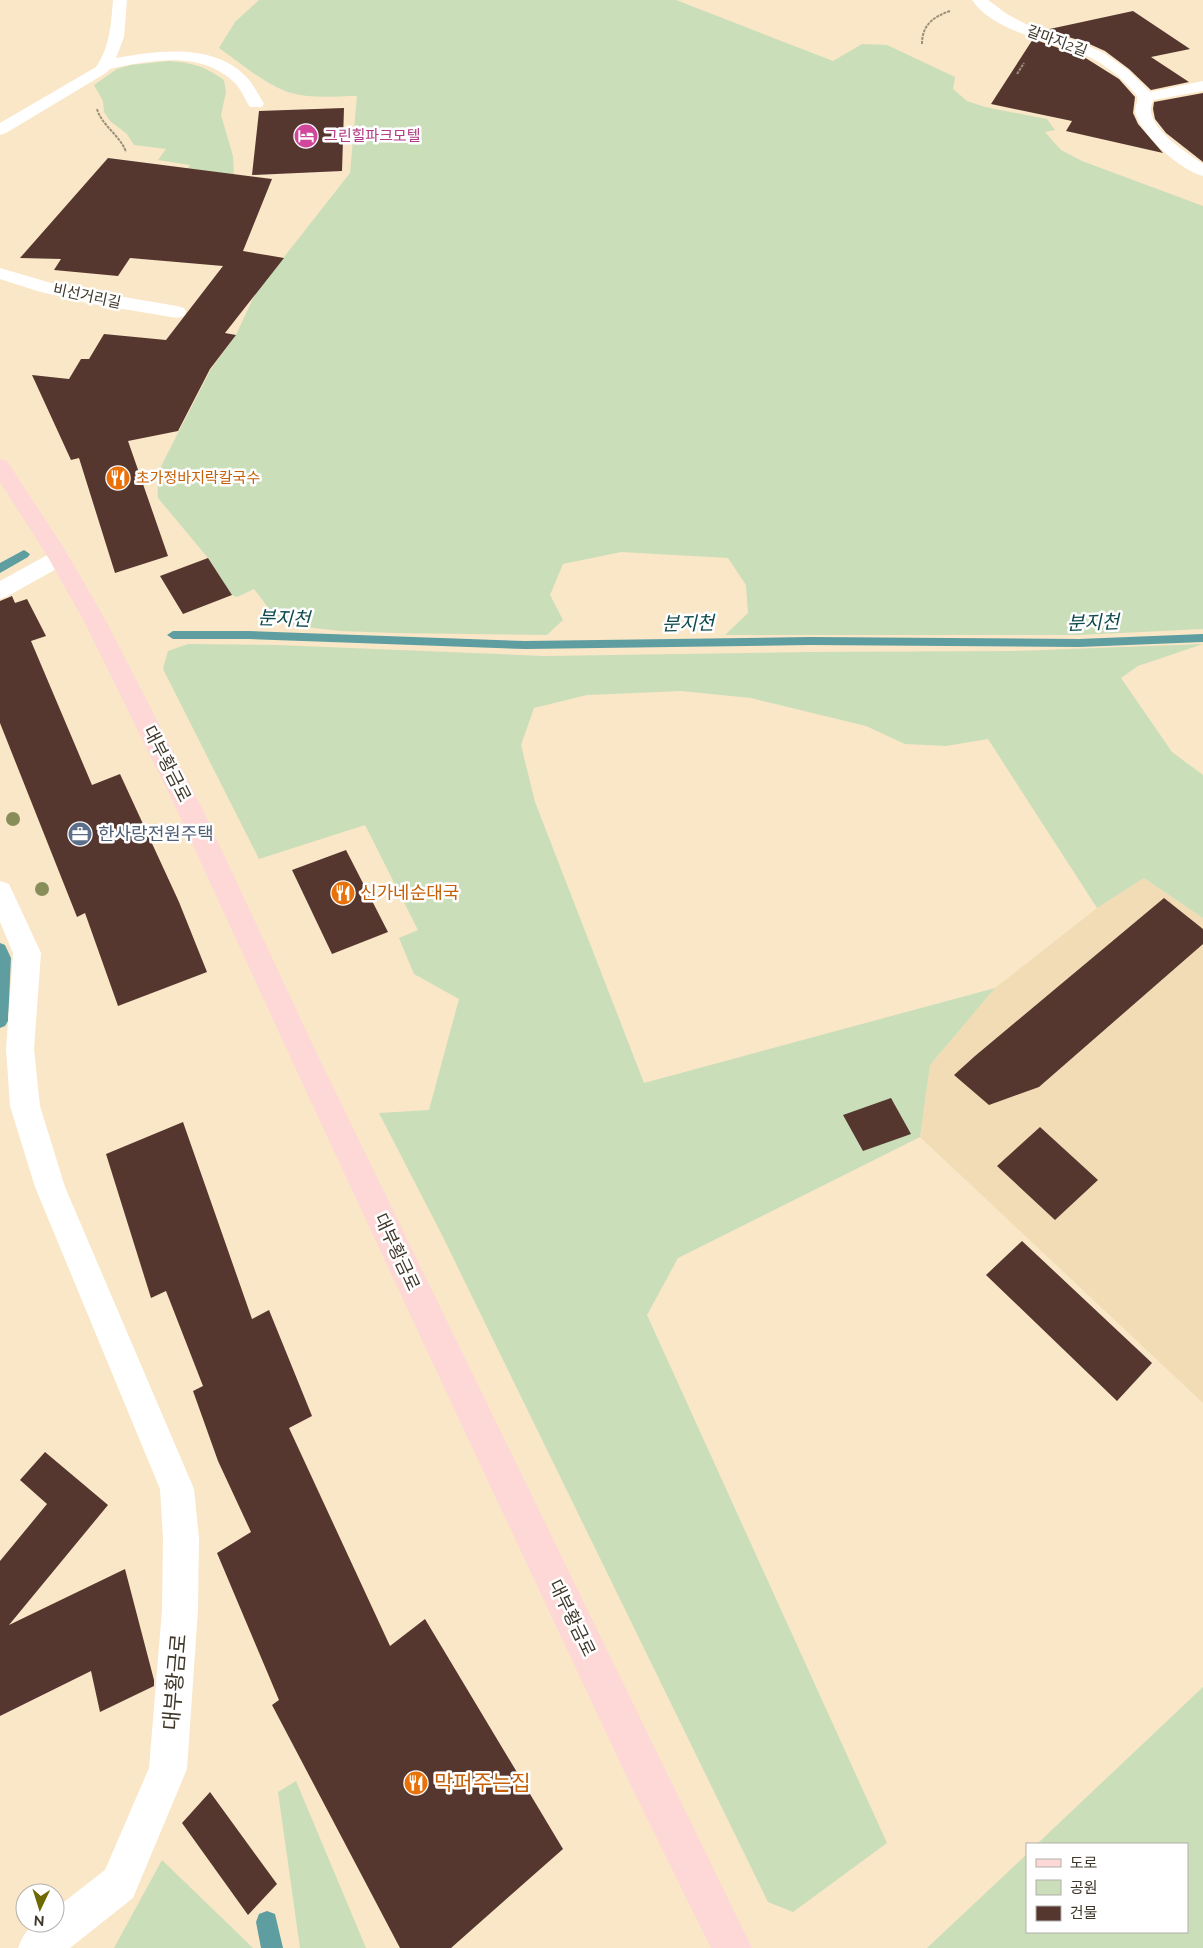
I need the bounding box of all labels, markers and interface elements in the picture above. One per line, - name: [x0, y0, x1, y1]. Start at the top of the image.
- street label: 갈마지2길: [1024, 22, 1090, 60]
- hotel icon: 그린힐파크모텔: [293, 123, 319, 149]
- place label: 그린힐파크모텔: [324, 127, 421, 145]
- street label: 비선거리길: [51, 280, 123, 312]
- restaurant icon: 초가정바지락칼국수: [105, 465, 131, 491]
- place label: 초가정바지락칼국수: [136, 469, 260, 487]
- water label: 분지천: [257, 606, 312, 630]
- water label: 분지천: [1066, 610, 1121, 634]
- water label: 분지천: [662, 612, 716, 634]
- street label: 대부황금로: [139, 722, 196, 805]
- office icon: 한사랑전원주택: [67, 821, 93, 847]
- place label: 한사랑전원주택: [98, 823, 214, 844]
- restaurant icon: 신가네순대국: [330, 880, 356, 906]
- place label: 신가네순대국: [360, 882, 459, 903]
- street label: 대부황금로: [370, 1210, 424, 1294]
- street label: 대부황금로: [545, 1576, 600, 1660]
- street label: 대부황금로: [158, 1633, 191, 1731]
- restaurant icon: 막퍼주는집: [403, 1770, 429, 1796]
- place label: 막퍼주는집: [434, 1770, 531, 1795]
- legend: [1026, 1843, 1188, 1933]
- text: 도로: [1070, 1854, 1098, 1872]
- text: 공원: [1070, 1879, 1098, 1897]
- north arrow: [15, 1883, 65, 1933]
- text: 건물: [1070, 1904, 1098, 1922]
- text: N: [33, 1913, 45, 1929]

